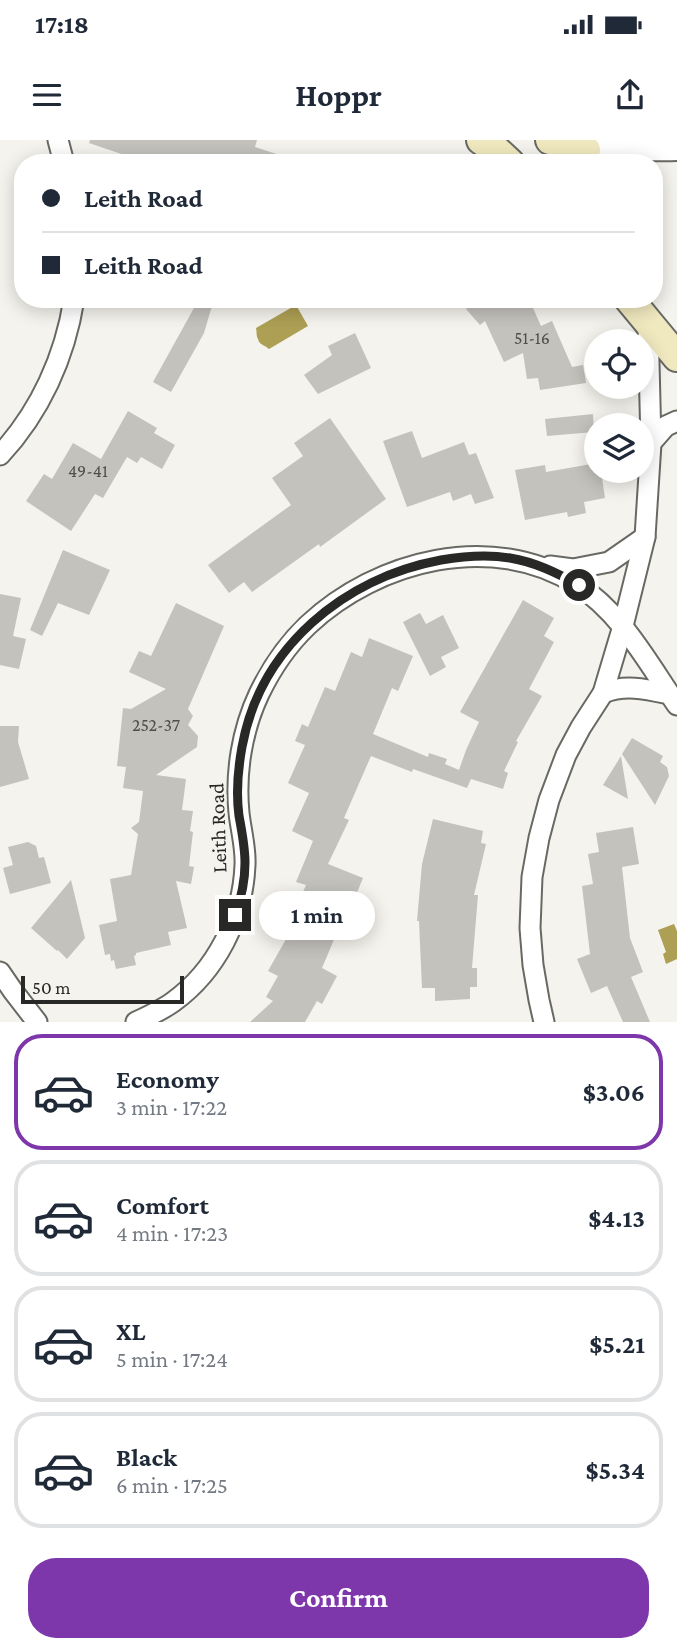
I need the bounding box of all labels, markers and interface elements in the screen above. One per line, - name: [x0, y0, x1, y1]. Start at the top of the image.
- text: 17:18: [35, 10, 89, 39]
- icon: menu: [28, 76, 66, 114]
- icon: share: [611, 76, 649, 114]
- text: Hoppr: [295, 77, 382, 113]
- text: Leith Road: [84, 184, 203, 213]
- text: Leith Road: [84, 251, 203, 280]
- house number: 51-16: [514, 328, 550, 348]
- map controls: [584, 329, 654, 483]
- button: locate: [584, 329, 654, 399]
- button: layers: [584, 413, 654, 483]
- house number: 49-41: [68, 461, 108, 481]
- route start: [563, 569, 595, 601]
- house number: 252-37: [132, 715, 180, 735]
- street label: Leith Road: [204, 783, 232, 873]
- callout: 1 min: [260, 890, 375, 940]
- route end: [219, 899, 251, 931]
- text: 1 min: [291, 902, 343, 928]
- scale bar: [21, 973, 184, 1005]
- text: 50 m: [32, 977, 71, 998]
- icon: car: [32, 1061, 95, 1124]
- text: Economy: [116, 1065, 219, 1094]
- text: $3.06: [583, 1078, 645, 1107]
- text: 3 min · 17:22: [116, 1094, 227, 1120]
- icon: car: [32, 1187, 95, 1250]
- text: Comfort: [116, 1191, 209, 1220]
- text: $4.13: [588, 1204, 645, 1233]
- text: 4 min · 17:23: [116, 1220, 228, 1246]
- icon: car: [32, 1313, 95, 1376]
- text: XL: [116, 1317, 145, 1346]
- text: $5.21: [589, 1330, 645, 1359]
- text: 5 min · 17:24: [116, 1346, 228, 1372]
- icon: car: [32, 1439, 95, 1502]
- text: Black: [116, 1443, 177, 1472]
- text: $5.34: [585, 1456, 645, 1485]
- text: 6 min · 17:25: [116, 1472, 228, 1498]
- button: Confirm: [28, 1558, 649, 1638]

